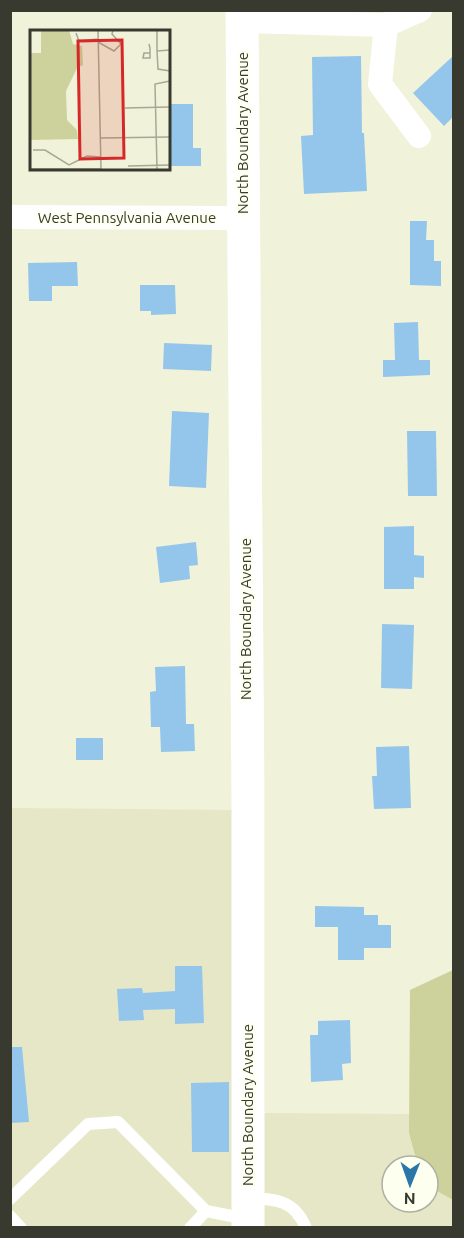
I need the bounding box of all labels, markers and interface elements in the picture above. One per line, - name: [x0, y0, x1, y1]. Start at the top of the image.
- inset map: [30, 30, 170, 170]
- street label: North Boundary Avenue: [234, 52, 251, 214]
- street label: West Pennsylvania Avenue: [38, 209, 216, 226]
- street label: North Boundary Avenue: [237, 538, 254, 700]
- street label: North Boundary Avenue: [239, 1024, 256, 1186]
- north arrow: [380, 1154, 440, 1214]
- text: N: [404, 1190, 416, 1208]

